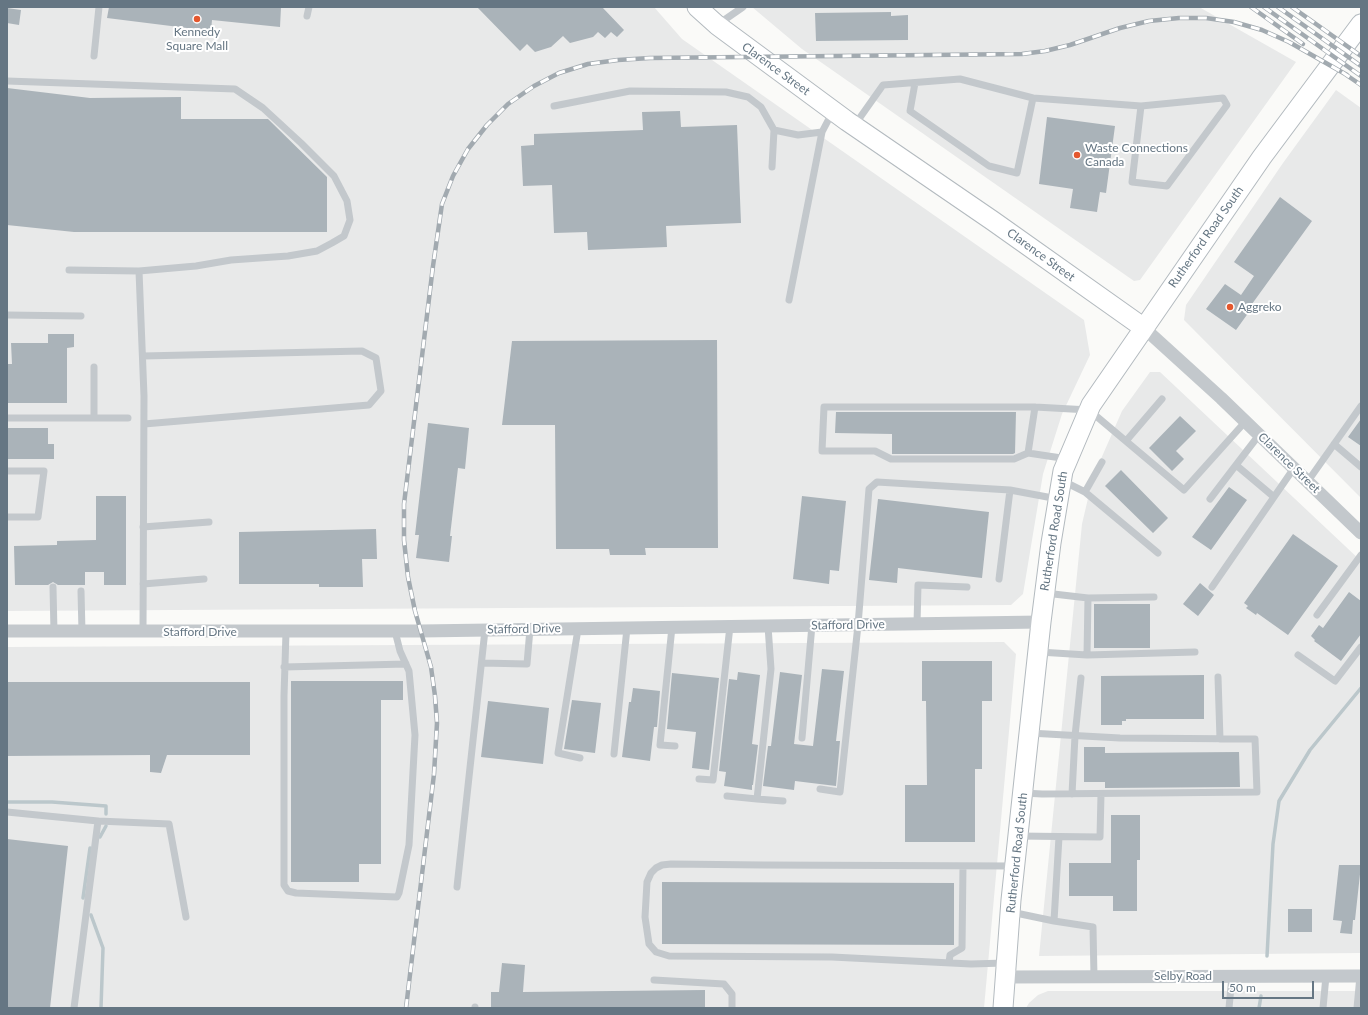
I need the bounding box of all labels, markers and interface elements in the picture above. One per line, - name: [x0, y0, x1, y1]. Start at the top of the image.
- marker: Kennedy Square Mall: [192, 14, 202, 24]
- place label: Kennedy Square Mall: [166, 25, 228, 53]
- street label: Clarence Street: [739, 39, 813, 99]
- place label: Waste Connections Canada: [1085, 141, 1188, 169]
- marker: Waste Connections Canada: [1072, 150, 1082, 160]
- street label: Rutherford Road South: [1165, 183, 1247, 291]
- street label: Clarence Street: [1004, 225, 1078, 285]
- place label: Aggreko: [1238, 300, 1282, 314]
- marker: Aggreko: [1225, 302, 1235, 312]
- street label: Clarence Street: [1255, 430, 1323, 496]
- street label: Rutherford Road South: [1037, 470, 1071, 592]
- street label: Stafford Drive: [811, 617, 885, 633]
- street label: Stafford Drive: [487, 621, 561, 637]
- street label: Stafford Drive: [163, 625, 237, 639]
- street label: Rutherford Road South: [1004, 792, 1030, 914]
- street label: Selby Road: [1154, 969, 1212, 983]
- scale bar: [1224, 973, 1316, 999]
- text: 50 m: [1229, 980, 1256, 995]

